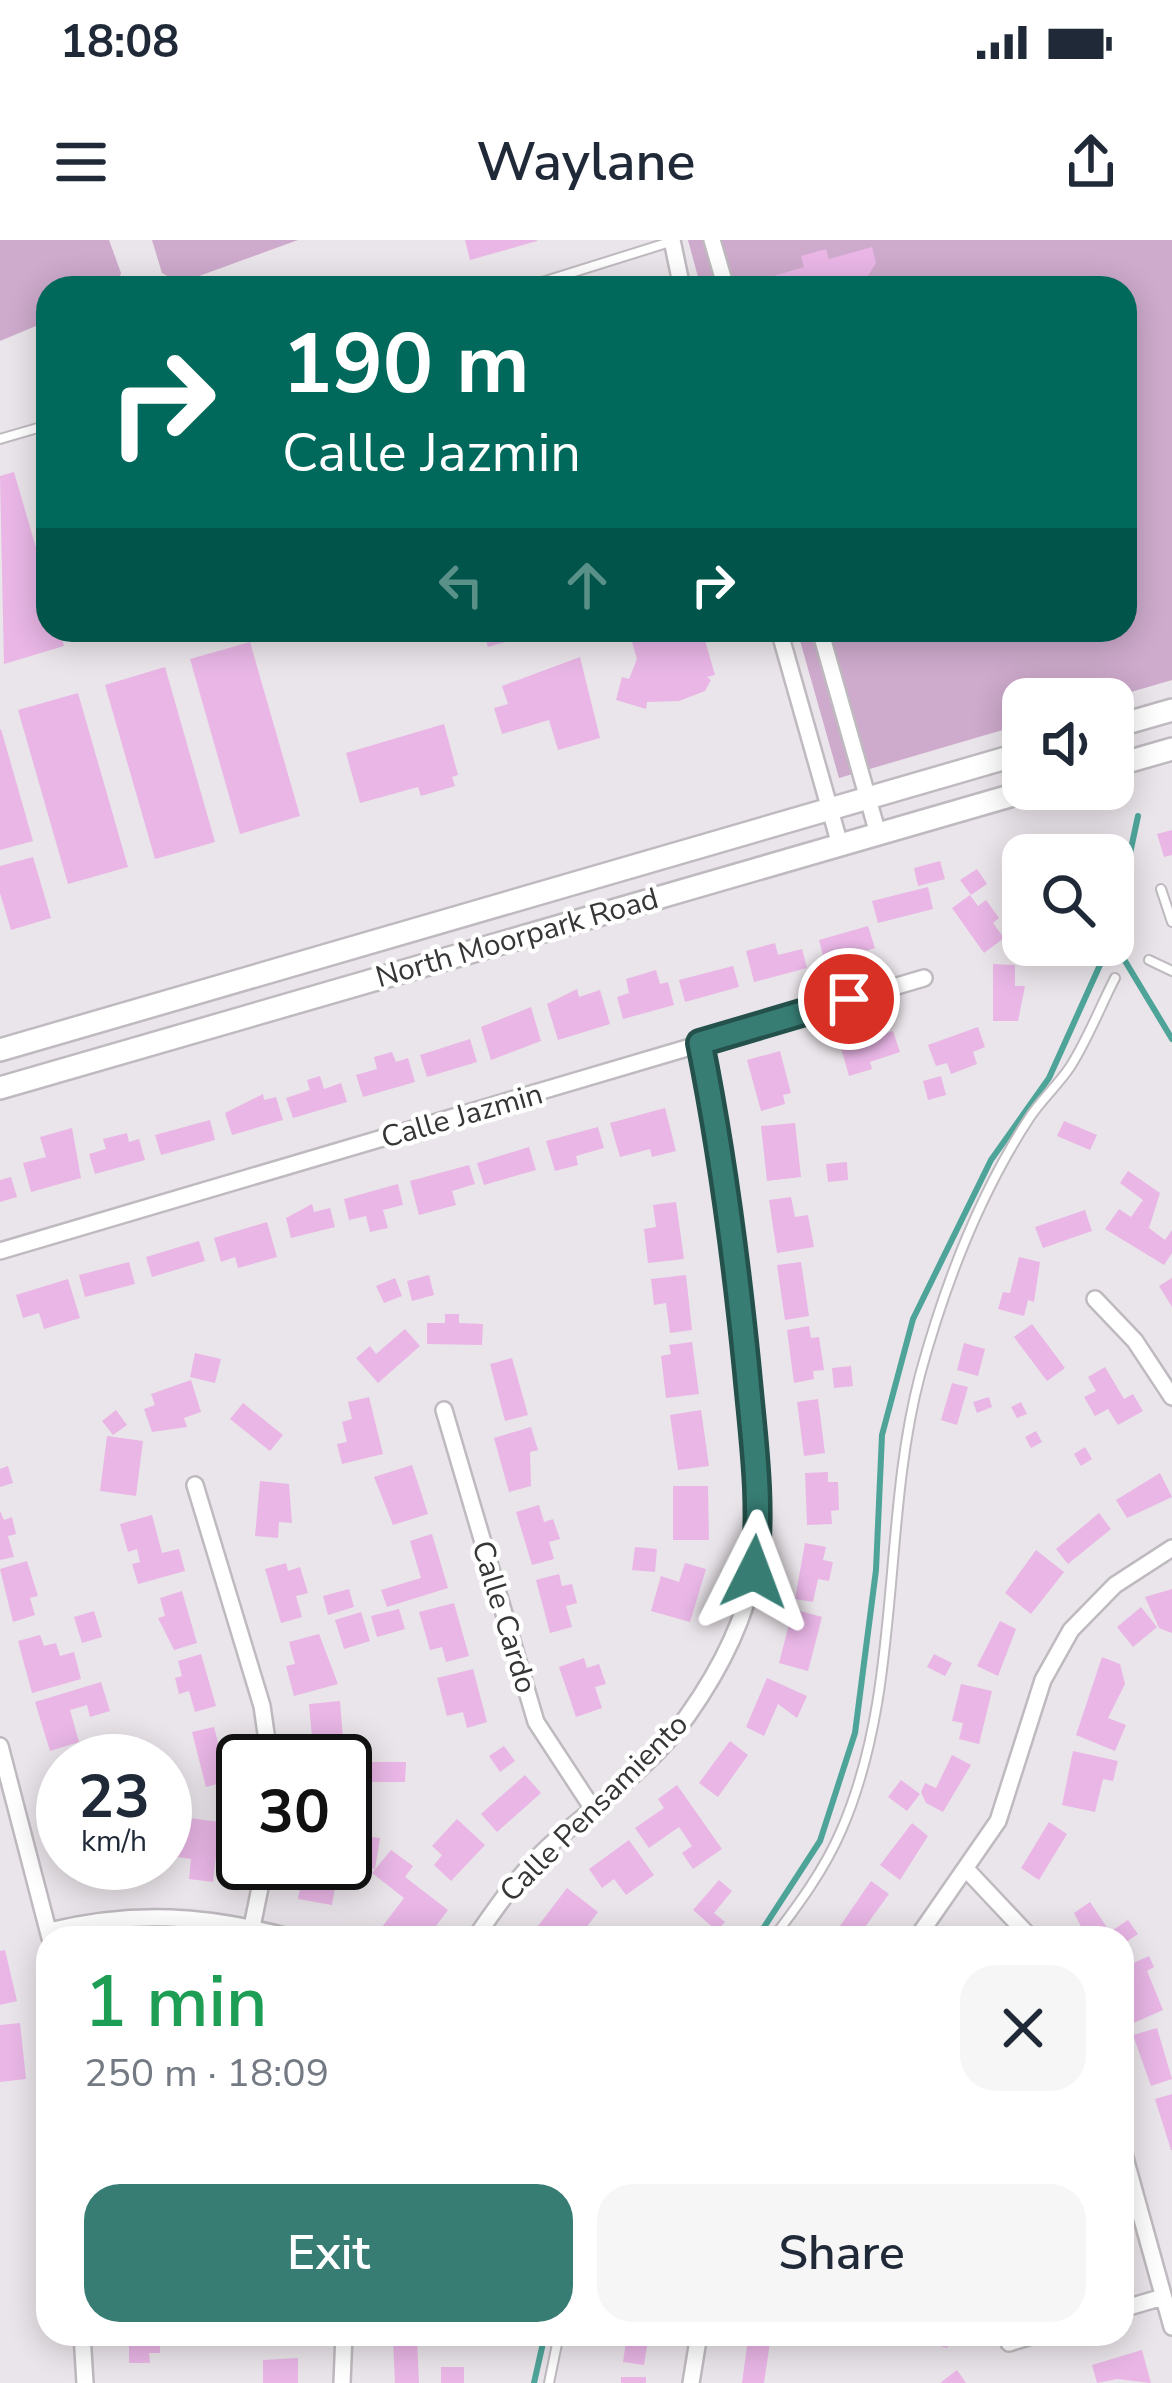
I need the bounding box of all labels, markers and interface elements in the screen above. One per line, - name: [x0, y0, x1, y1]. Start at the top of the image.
- text: 18:08: [60, 12, 179, 73]
- text: Waylane: [476, 125, 696, 199]
- icon: menu: [48, 129, 114, 195]
- icon: share: [1058, 129, 1124, 195]
- text: 190 m: [282, 307, 530, 422]
- icon: right: [84, 324, 240, 480]
- text: Calle Jazmin: [282, 416, 581, 490]
- icon: left: [428, 552, 494, 618]
- icon: ahead: [554, 552, 620, 618]
- icon: right: [680, 552, 746, 618]
- map controls: [1002, 678, 1134, 966]
- button: sound: [1002, 678, 1134, 810]
- button: search: [1002, 834, 1134, 966]
- street label: North Moorpark Road: [371, 878, 663, 998]
- pin: [798, 948, 900, 1050]
- icon: arrive: [816, 966, 882, 1032]
- street label: Calle Jazmin: [377, 1073, 547, 1159]
- position arrow: [691, 1509, 817, 1635]
- street label: Calle Cardo: [461, 1536, 547, 1698]
- street label: Calle Pensamiento: [491, 1705, 697, 1911]
- speed limit sign: 30: [216, 1734, 372, 1890]
- text: 23: [78, 1756, 150, 1838]
- text: km/h: [81, 1821, 147, 1862]
- text: 1 min: [84, 1953, 267, 2051]
- button: close: [960, 1965, 1086, 2091]
- text: 250 m · 18:09: [84, 2047, 329, 2100]
- button: Exit: [84, 2184, 573, 2322]
- button: Share: [597, 2184, 1086, 2322]

